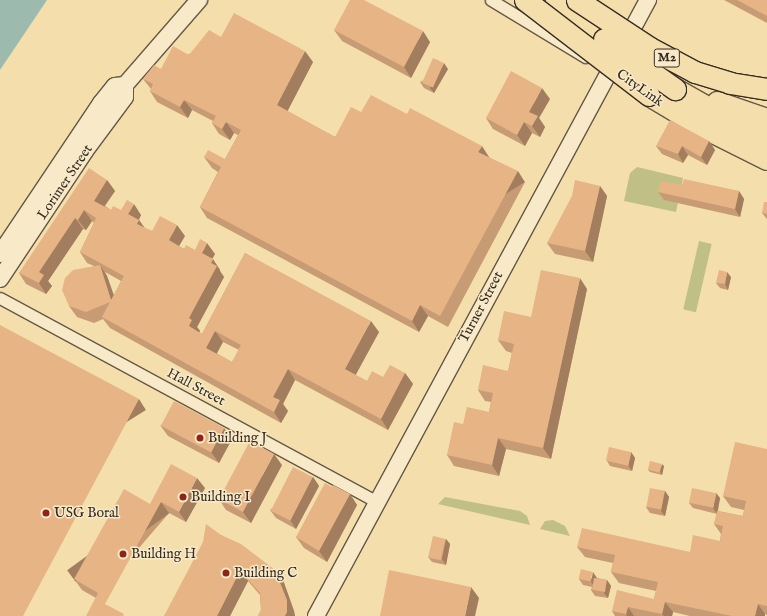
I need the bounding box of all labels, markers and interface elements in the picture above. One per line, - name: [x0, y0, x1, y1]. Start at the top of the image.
- road number: M2: [653, 47, 681, 69]
- street label: CityLink: [613, 66, 667, 110]
- street label: Lorimer Street: [34, 141, 96, 223]
- street label: Turner Street: [455, 269, 507, 345]
- street label: Hall Street: [164, 365, 228, 409]
- place label: Building J: [208, 430, 267, 446]
- marker: Building J: [195, 433, 205, 443]
- place label: Building I: [191, 489, 250, 505]
- marker: Building I: [178, 492, 188, 502]
- place label: USG Boral: [54, 505, 119, 521]
- marker: USG Boral: [41, 508, 51, 518]
- place label: Building H: [131, 546, 196, 562]
- marker: Building H: [118, 549, 128, 559]
- place label: Building C: [234, 565, 297, 581]
- marker: Building C: [221, 568, 231, 578]

